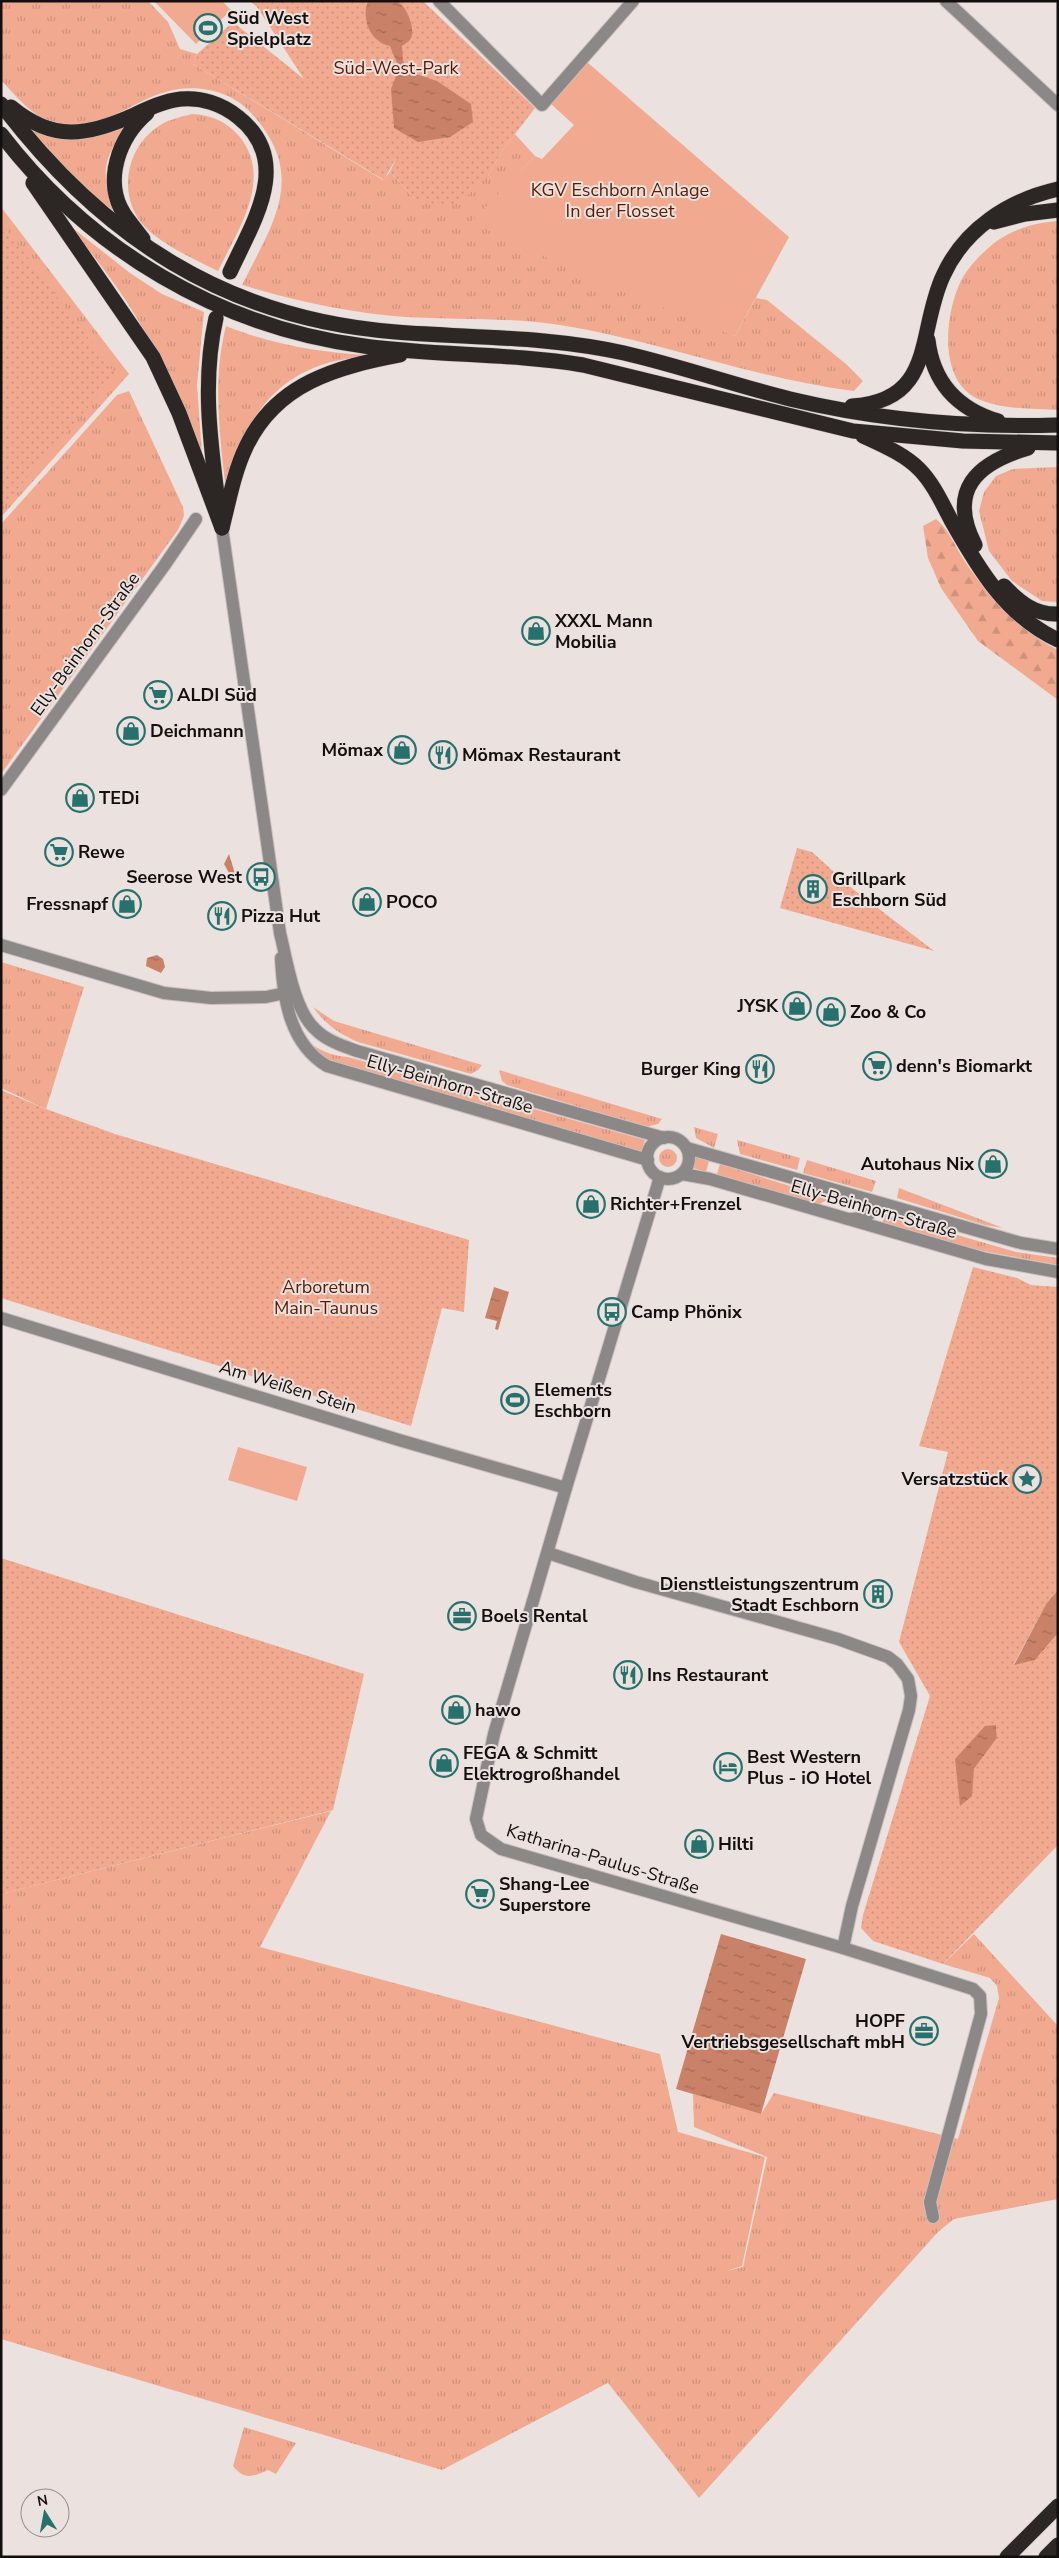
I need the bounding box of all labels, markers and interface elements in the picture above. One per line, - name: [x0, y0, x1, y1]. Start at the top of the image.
- place label: Süd West Spielplatz: [227, 6, 312, 51]
- sports icon: Süd West Spielplatz: [193, 13, 223, 43]
- park label: Süd-West-Park: [333, 56, 460, 80]
- park label: KGV Eschborn Anlage In der Flosset: [531, 178, 709, 223]
- street label: Elly-Beinhorn-Straße: [25, 567, 145, 721]
- place label: XXXL Mann Mobilia: [554, 609, 653, 654]
- shop icon: XXXL Mann Mobilia: [521, 616, 551, 646]
- supermarket icon: ALDI Süd: [143, 680, 173, 710]
- place label: ALDI Süd: [177, 683, 257, 707]
- shop icon: Deichmann: [116, 716, 146, 746]
- place label: Deichmann: [150, 719, 244, 743]
- shop icon: Mömax: [387, 735, 417, 765]
- place label: Mömax: [322, 738, 383, 762]
- restaurant icon: Mömax Restaurant: [428, 740, 458, 770]
- place label: Mömax Restaurant: [462, 743, 620, 767]
- shop icon: TEDi: [65, 783, 95, 813]
- place label: TEDi: [99, 786, 139, 810]
- supermarket icon: Rewe: [44, 837, 74, 867]
- place label: Rewe: [78, 840, 125, 864]
- bus stop icon: Seerose West: [246, 862, 276, 892]
- place label: Seerose West: [126, 865, 242, 889]
- place label: Grillpark Eschborn Süd: [832, 867, 947, 912]
- building icon: Grillpark Eschborn Süd: [798, 874, 828, 904]
- shop icon: POCO: [352, 887, 382, 917]
- shop icon: Fressnapf: [112, 889, 142, 919]
- place label: POCO: [386, 890, 438, 914]
- place label: Fressnapf: [26, 892, 108, 916]
- restaurant icon: Pizza Hut: [207, 901, 237, 931]
- place label: Pizza Hut: [241, 904, 320, 928]
- shop icon: JYSK: [782, 991, 812, 1021]
- place label: JYSK: [737, 994, 779, 1018]
- shop icon: Zoo & Co: [816, 997, 846, 1027]
- place label: Zoo & Co: [850, 1000, 926, 1024]
- street label: Elly-Beinhorn-Straße: [364, 1049, 536, 1119]
- supermarket icon: denn's Biomarkt: [862, 1051, 892, 1081]
- restaurant icon: Burger King: [745, 1054, 775, 1084]
- place label: denn's Biomarkt: [896, 1054, 1032, 1078]
- place label: Burger King: [641, 1057, 741, 1081]
- shop icon: Autohaus Nix: [978, 1149, 1008, 1179]
- place label: Autohaus Nix: [861, 1152, 974, 1176]
- street label: Elly-Beinhorn-Straße: [788, 1174, 960, 1244]
- shop icon: Richter+Frenzel: [576, 1189, 606, 1219]
- place label: Richter+Frenzel: [610, 1192, 742, 1216]
- park label: Arboretum Main-Taunus: [274, 1275, 378, 1320]
- bus stop icon: Camp Phönix: [597, 1297, 627, 1327]
- place label: Camp Phönix: [631, 1300, 742, 1324]
- street label: Am Weißen Stein: [216, 1355, 360, 1419]
- place label: Elements Eschborn: [534, 1378, 612, 1423]
- sports icon: Elements Eschborn: [500, 1385, 530, 1415]
- place icon: Versatzstück: [1012, 1464, 1042, 1494]
- place label: Versatzstück: [900, 1467, 1008, 1491]
- place label: Dienstleistungszentrum Stadt Eschborn: [660, 1572, 859, 1617]
- building icon: Dienstleistungszentrum Stadt Eschborn: [863, 1579, 893, 1609]
- office icon: Boels Rental: [447, 1601, 477, 1631]
- place label: Boels Rental: [481, 1604, 588, 1628]
- restaurant icon: Ins Restaurant: [613, 1660, 643, 1690]
- place label: Ins Restaurant: [647, 1663, 768, 1687]
- shop icon: hawo: [441, 1695, 471, 1725]
- place label: hawo: [475, 1698, 521, 1722]
- place label: FEGA & Schmitt Elektrogroßhandel: [463, 1741, 620, 1786]
- place label: Best Western Plus - iO Hotel: [747, 1745, 872, 1790]
- shop icon: FEGA & Schmitt Elektrogroßhandel: [429, 1748, 459, 1778]
- hotel icon: Best Western Plus - iO Hotel: [713, 1752, 743, 1782]
- street label: Katharina-Paulus-Straße: [504, 1818, 702, 1900]
- shop icon: Hilti: [684, 1829, 714, 1859]
- place label: Hilti: [718, 1832, 754, 1856]
- place label: Shang-Lee Superstore: [499, 1872, 591, 1917]
- supermarket icon: Shang-Lee Superstore: [465, 1879, 495, 1909]
- place label: HOPF Vertriebsgesellschaft mbH: [681, 2009, 905, 2054]
- office icon: HOPF Vertriebsgesellschaft mbH: [909, 2016, 939, 2046]
- north arrow: [20, 2488, 70, 2538]
- text: N: [36, 2490, 50, 2511]

